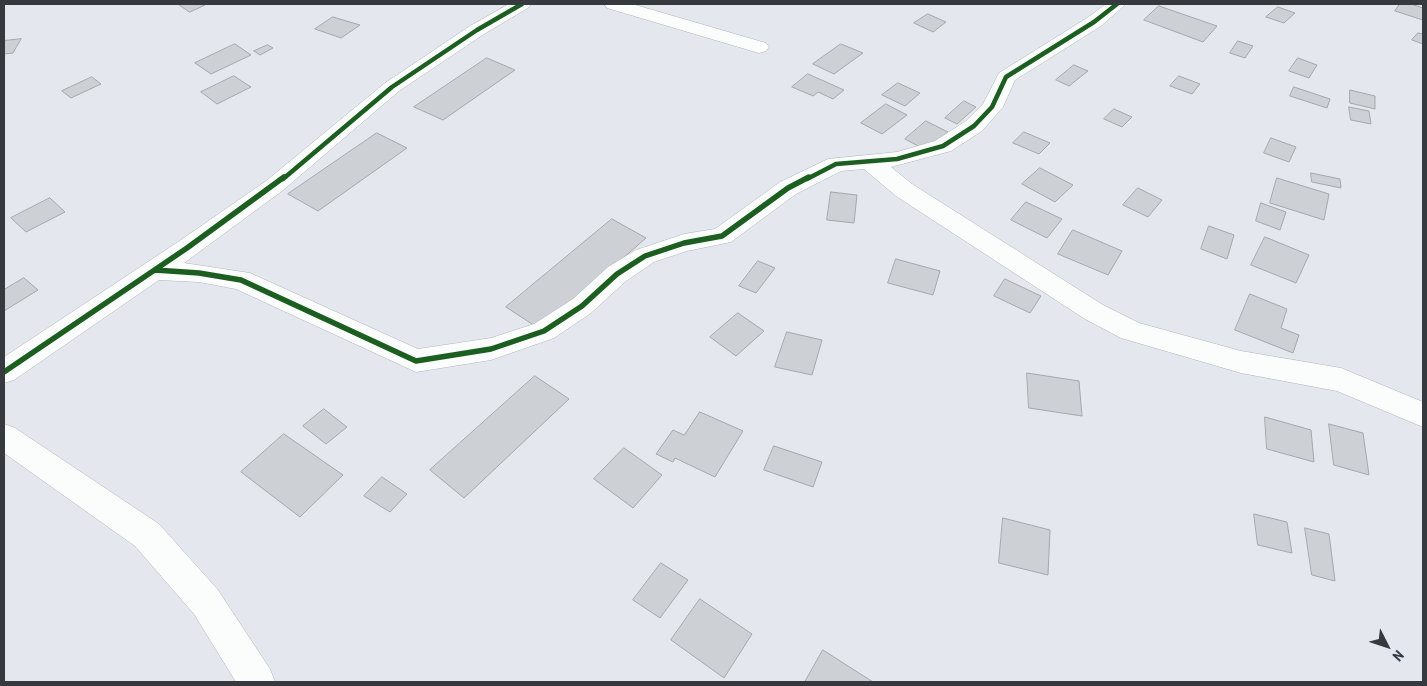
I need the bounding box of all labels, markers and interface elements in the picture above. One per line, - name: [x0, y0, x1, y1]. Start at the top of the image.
- north arrow: [1362, 621, 1412, 671]
- text: N: [1389, 647, 1407, 664]

